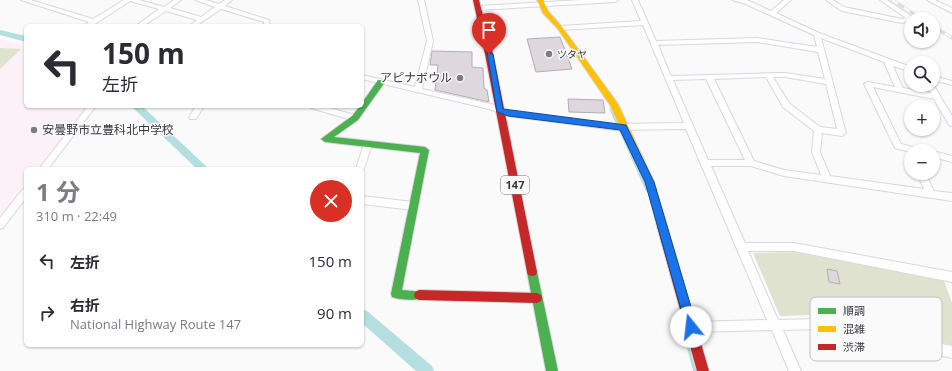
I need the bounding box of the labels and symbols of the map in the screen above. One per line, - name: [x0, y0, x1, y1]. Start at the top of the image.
- pin: [472, 13, 506, 54]
- place label: ツタヤ: [557, 47, 587, 61]
- marker: ツタヤ: [544, 49, 554, 59]
- place label: アピナボウル: [380, 69, 452, 86]
- marker: アピナボウル: [455, 73, 465, 83]
- place label: 安曇野市立豊科北中学校: [42, 121, 174, 138]
- marker: 安曇野市立豊科北中学校: [29, 125, 39, 135]
- road number: 147: [501, 176, 529, 194]
- legend: [810, 297, 942, 361]
- text: 順調: [843, 303, 865, 318]
- position arrow: [670, 306, 712, 348]
- text: 混雑: [843, 321, 865, 336]
- text: 渋滞: [843, 339, 865, 354]

